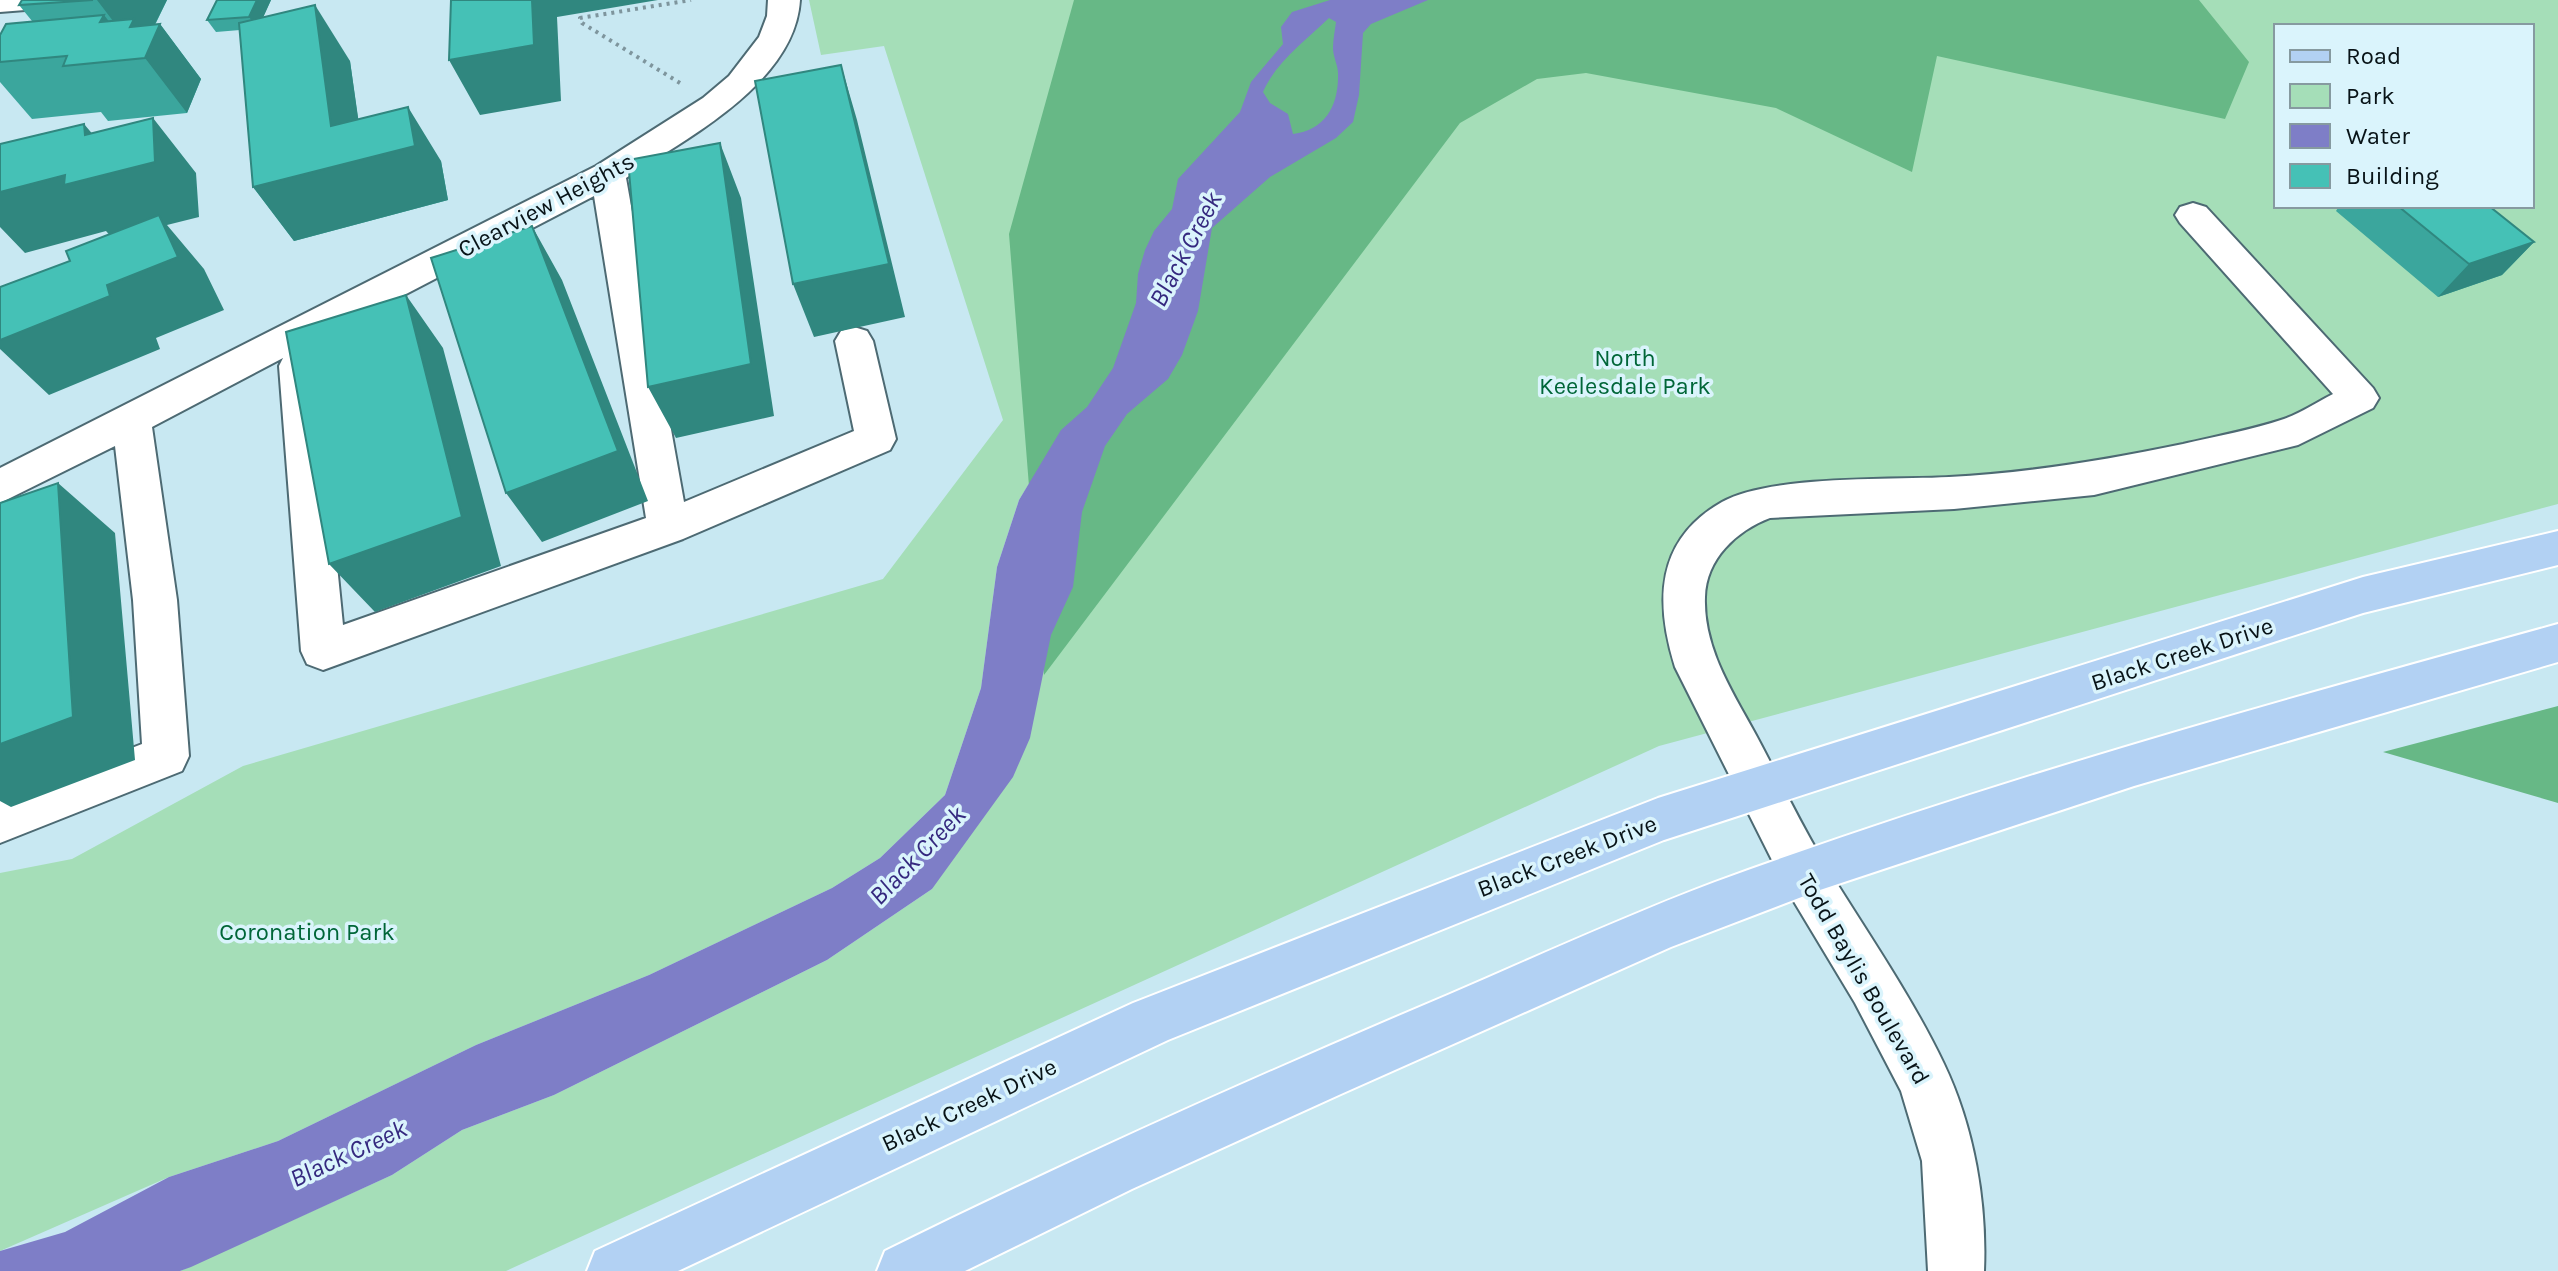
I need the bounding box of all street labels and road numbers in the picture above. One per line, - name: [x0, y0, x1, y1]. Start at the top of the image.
- street label: Clearview Heights: [453, 147, 639, 263]
- street label: Black Creek Drive: [2087, 611, 2277, 697]
- street label: Black Creek Drive: [1473, 809, 1661, 903]
- street label: Todd Baylis Boulevard: [1792, 869, 1936, 1089]
- street label: Black Creek Drive: [877, 1052, 1061, 1158]

